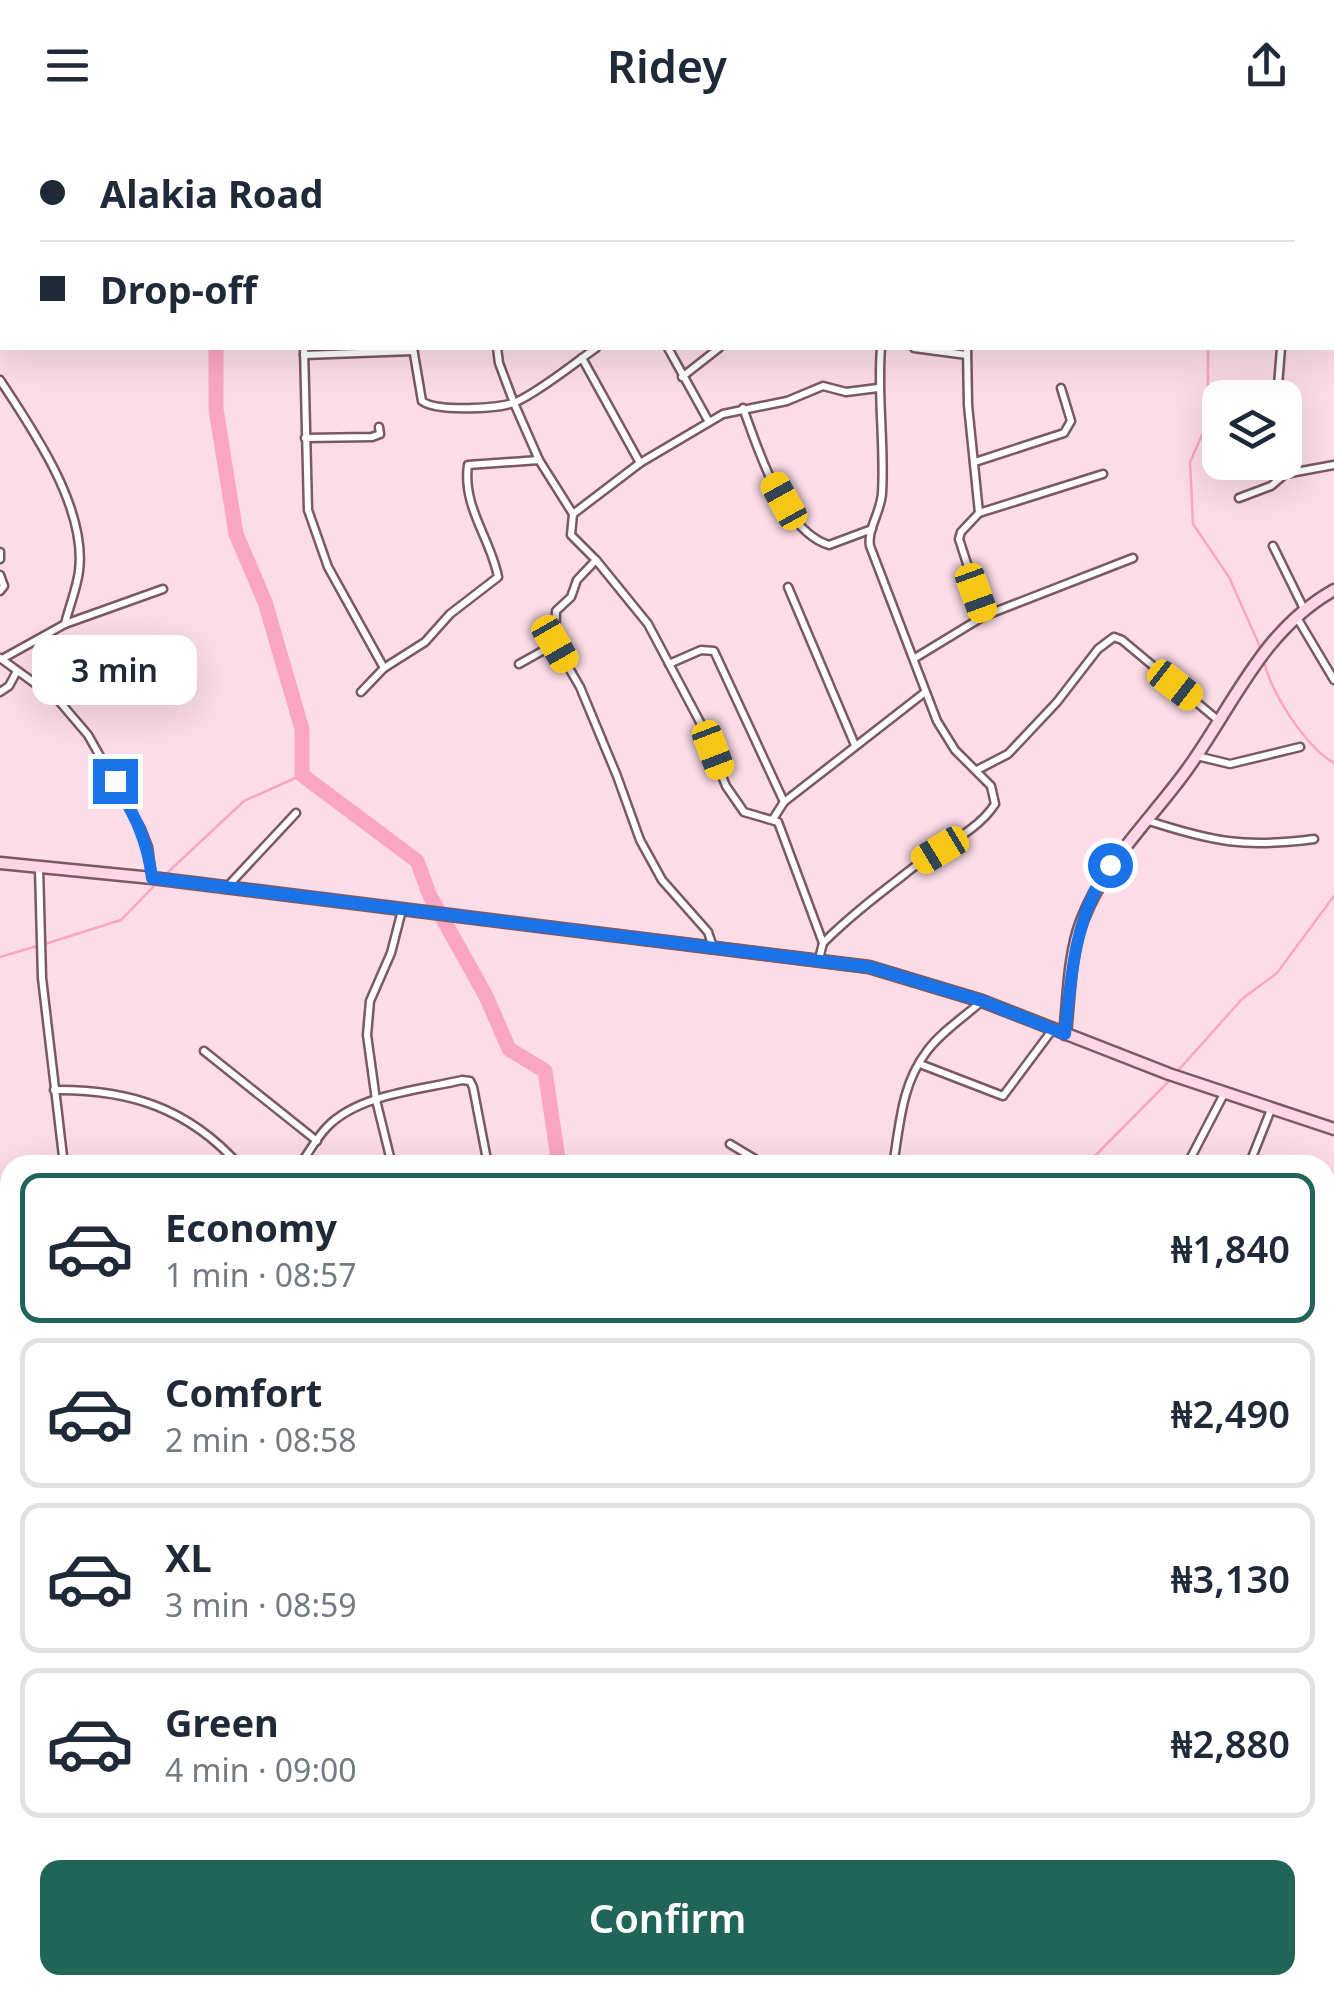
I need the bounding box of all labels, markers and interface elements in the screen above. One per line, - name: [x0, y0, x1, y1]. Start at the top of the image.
- text: Ridey: [607, 35, 727, 96]
- icon: menu: [40, 38, 95, 93]
- icon: share: [1239, 38, 1294, 93]
- text: Alakia Road: [100, 167, 323, 219]
- text: Drop-off: [100, 263, 257, 315]
- map controls: [1202, 380, 1302, 480]
- button: layers: [1202, 380, 1302, 480]
- car: [756, 467, 812, 535]
- car: [952, 560, 1000, 626]
- car: [527, 611, 583, 677]
- callout: 3 min: [32, 636, 198, 706]
- text: 3 min: [71, 648, 158, 691]
- car: [1142, 655, 1208, 715]
- car: [688, 717, 738, 783]
- route end: [93, 759, 138, 804]
- car: [907, 822, 973, 878]
- route start: [1088, 843, 1133, 888]
- text: Economy: [165, 1201, 337, 1253]
- icon: car: [45, 1203, 135, 1293]
- text: ₦1,840: [1171, 1222, 1290, 1274]
- text: 1 min · 08:57: [165, 1253, 357, 1296]
- text: Comfort: [165, 1366, 322, 1418]
- icon: car: [45, 1368, 135, 1458]
- text: ₦2,490: [1171, 1387, 1290, 1439]
- text: 2 min · 08:58: [165, 1418, 357, 1461]
- text: XL: [165, 1531, 212, 1583]
- icon: car: [45, 1533, 135, 1623]
- text: ₦3,130: [1171, 1552, 1290, 1604]
- text: 3 min · 08:59: [165, 1583, 357, 1626]
- text: Green: [165, 1696, 279, 1748]
- icon: car: [45, 1698, 135, 1788]
- text: ₦2,880: [1171, 1717, 1290, 1769]
- text: 4 min · 09:00: [165, 1748, 357, 1791]
- button: Confirm: [40, 1860, 1295, 1975]

